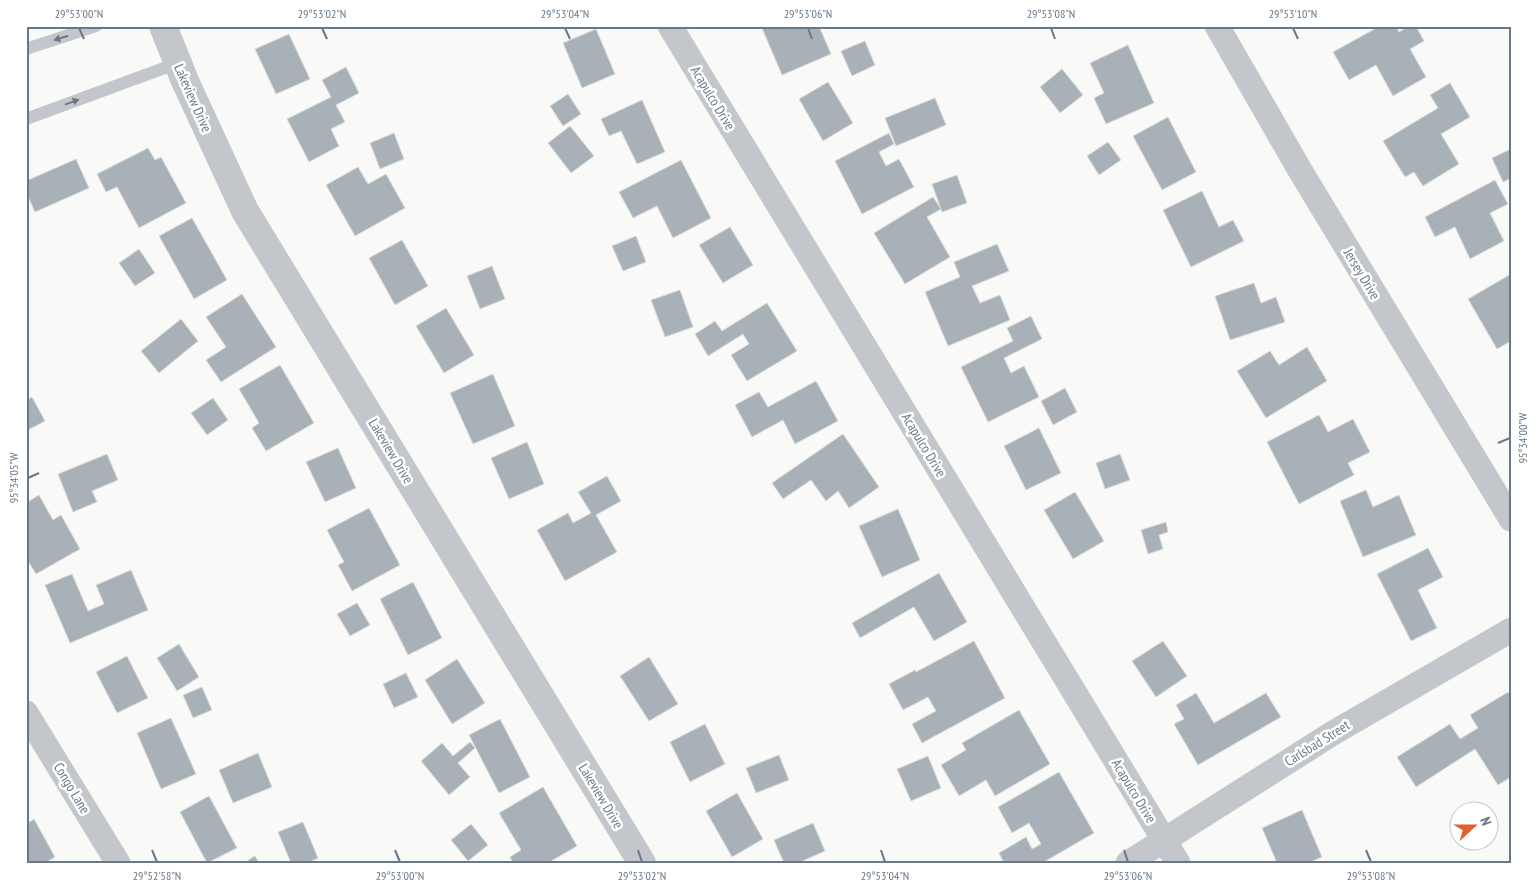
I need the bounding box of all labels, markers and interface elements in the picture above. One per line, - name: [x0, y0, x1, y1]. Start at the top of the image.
- text: 29°53'00"N: [55, 6, 103, 21]
- text: 29°53'02"N: [298, 6, 346, 21]
- text: 29°53'04"N: [541, 6, 589, 21]
- text: 29°53'06"N: [784, 6, 832, 21]
- text: 29°53'08"N: [1027, 6, 1075, 21]
- text: 29°53'10"N: [1269, 6, 1317, 21]
- one-way arrow: [54, 35, 69, 42]
- street label: Lakeview Drive: [170, 61, 216, 135]
- street label: Acapulco Drive: [687, 63, 739, 134]
- one-way arrow: [65, 98, 80, 106]
- street label: Jersey Drive: [1339, 244, 1384, 303]
- street label: Acapulco Drive: [898, 410, 950, 481]
- text: 95°34'00"W: [1515, 413, 1530, 463]
- street label: Lakeview Drive: [365, 415, 418, 487]
- text: 95°34'05"W: [6, 453, 21, 503]
- street label: Carlsbad Street: [1281, 716, 1353, 770]
- street label: Acapulco Drive: [1108, 756, 1160, 827]
- street label: Congo Lane: [50, 759, 94, 817]
- street label: Lakeview Drive: [575, 760, 628, 832]
- north arrow: [1450, 802, 1500, 852]
- text: N: [1476, 815, 1496, 828]
- text: 29°52'58"N: [133, 868, 181, 883]
- text: 29°53'00"N: [376, 868, 424, 883]
- text: 29°53'02"N: [618, 868, 666, 883]
- text: 29°53'04"N: [861, 868, 909, 883]
- text: 29°53'06"N: [1104, 868, 1152, 883]
- text: 29°53'08"N: [1347, 868, 1395, 883]

